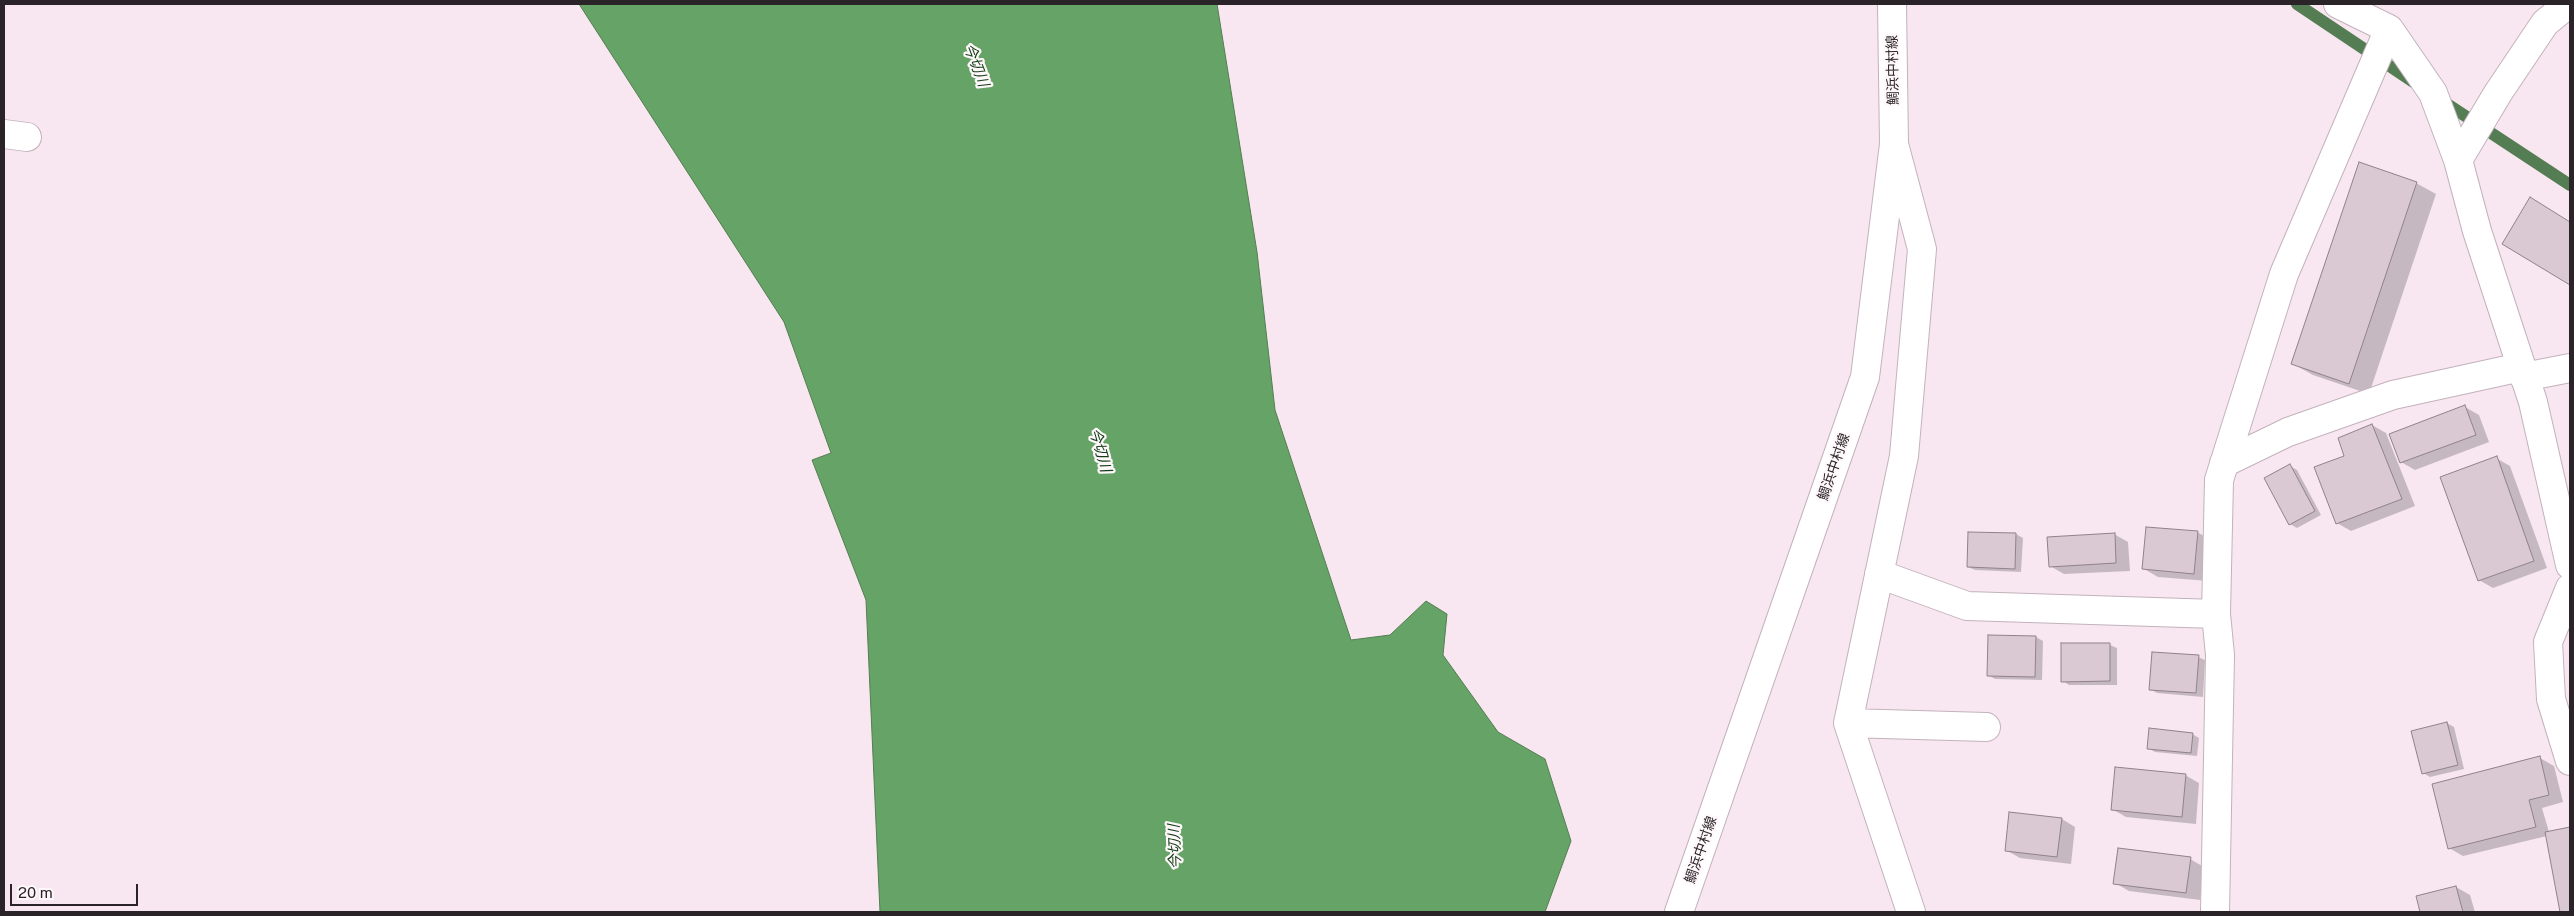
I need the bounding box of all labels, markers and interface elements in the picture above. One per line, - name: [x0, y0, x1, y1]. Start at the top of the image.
- street label: 鯛浜中村線: [1884, 35, 1902, 105]
- water label: 今切川: [960, 41, 992, 89]
- water label: 今切川: [1085, 426, 1115, 474]
- street label: 鯛浜中村線: [1815, 431, 1853, 503]
- street label: 鯛浜中村線: [1682, 814, 1720, 886]
- water label: 今切川: [1165, 824, 1185, 870]
- scale bar: [12, 874, 140, 906]
- text: 20 m: [18, 884, 53, 901]

